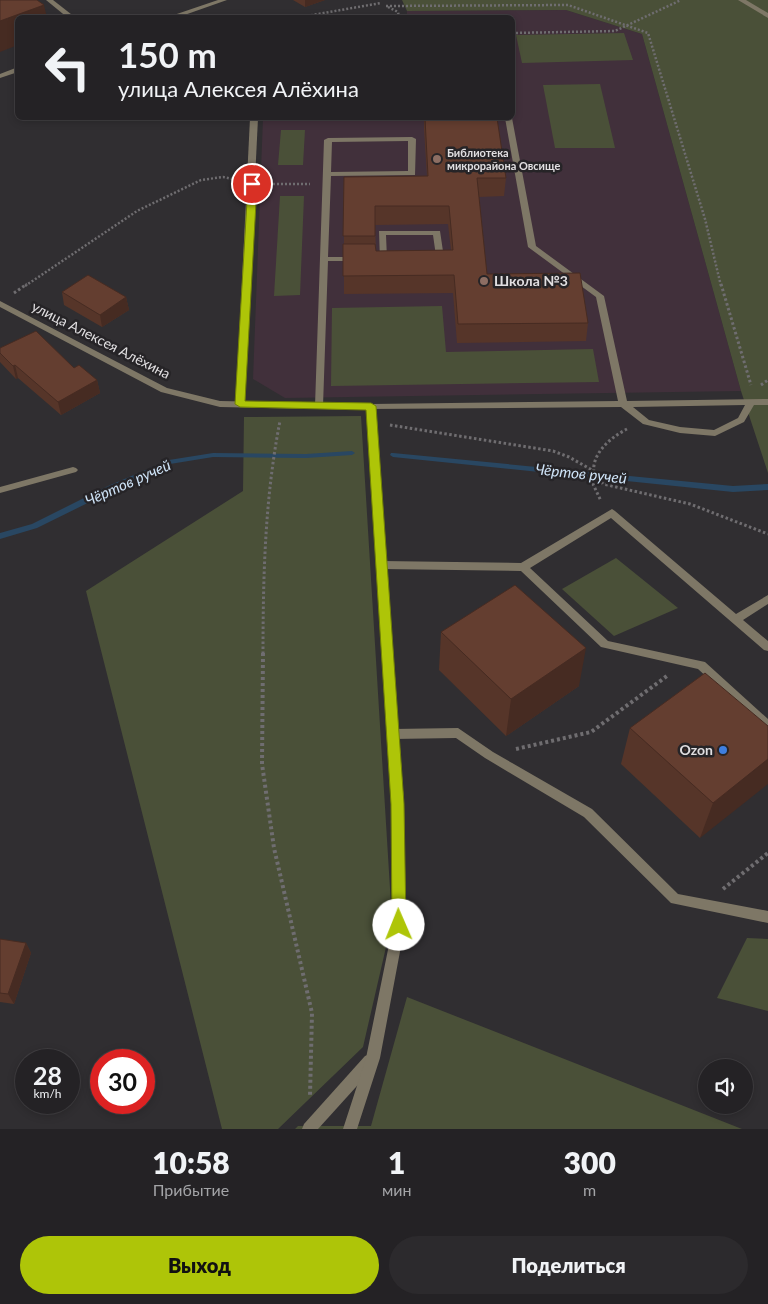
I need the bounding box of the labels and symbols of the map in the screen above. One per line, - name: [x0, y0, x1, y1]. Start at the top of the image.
- place label: Библиотека микрорайона Овсище: [447, 146, 561, 172]
- marker: Библиотека микрорайона Овсище: [431, 153, 443, 165]
- pin: [231, 163, 273, 205]
- place label: Школа №3: [494, 272, 568, 289]
- marker: Школа №3: [478, 275, 490, 287]
- street label: улица Алексея Алёхина: [29, 297, 173, 382]
- water label: Чёртов ручей: [82, 455, 173, 509]
- water label: Чёртов ручей: [535, 459, 628, 487]
- place label: Ozon: [680, 741, 713, 758]
- marker: Ozon: [717, 744, 729, 756]
- position arrow: [372, 898, 424, 950]
- speed limit sign: 30: [90, 1049, 155, 1114]

